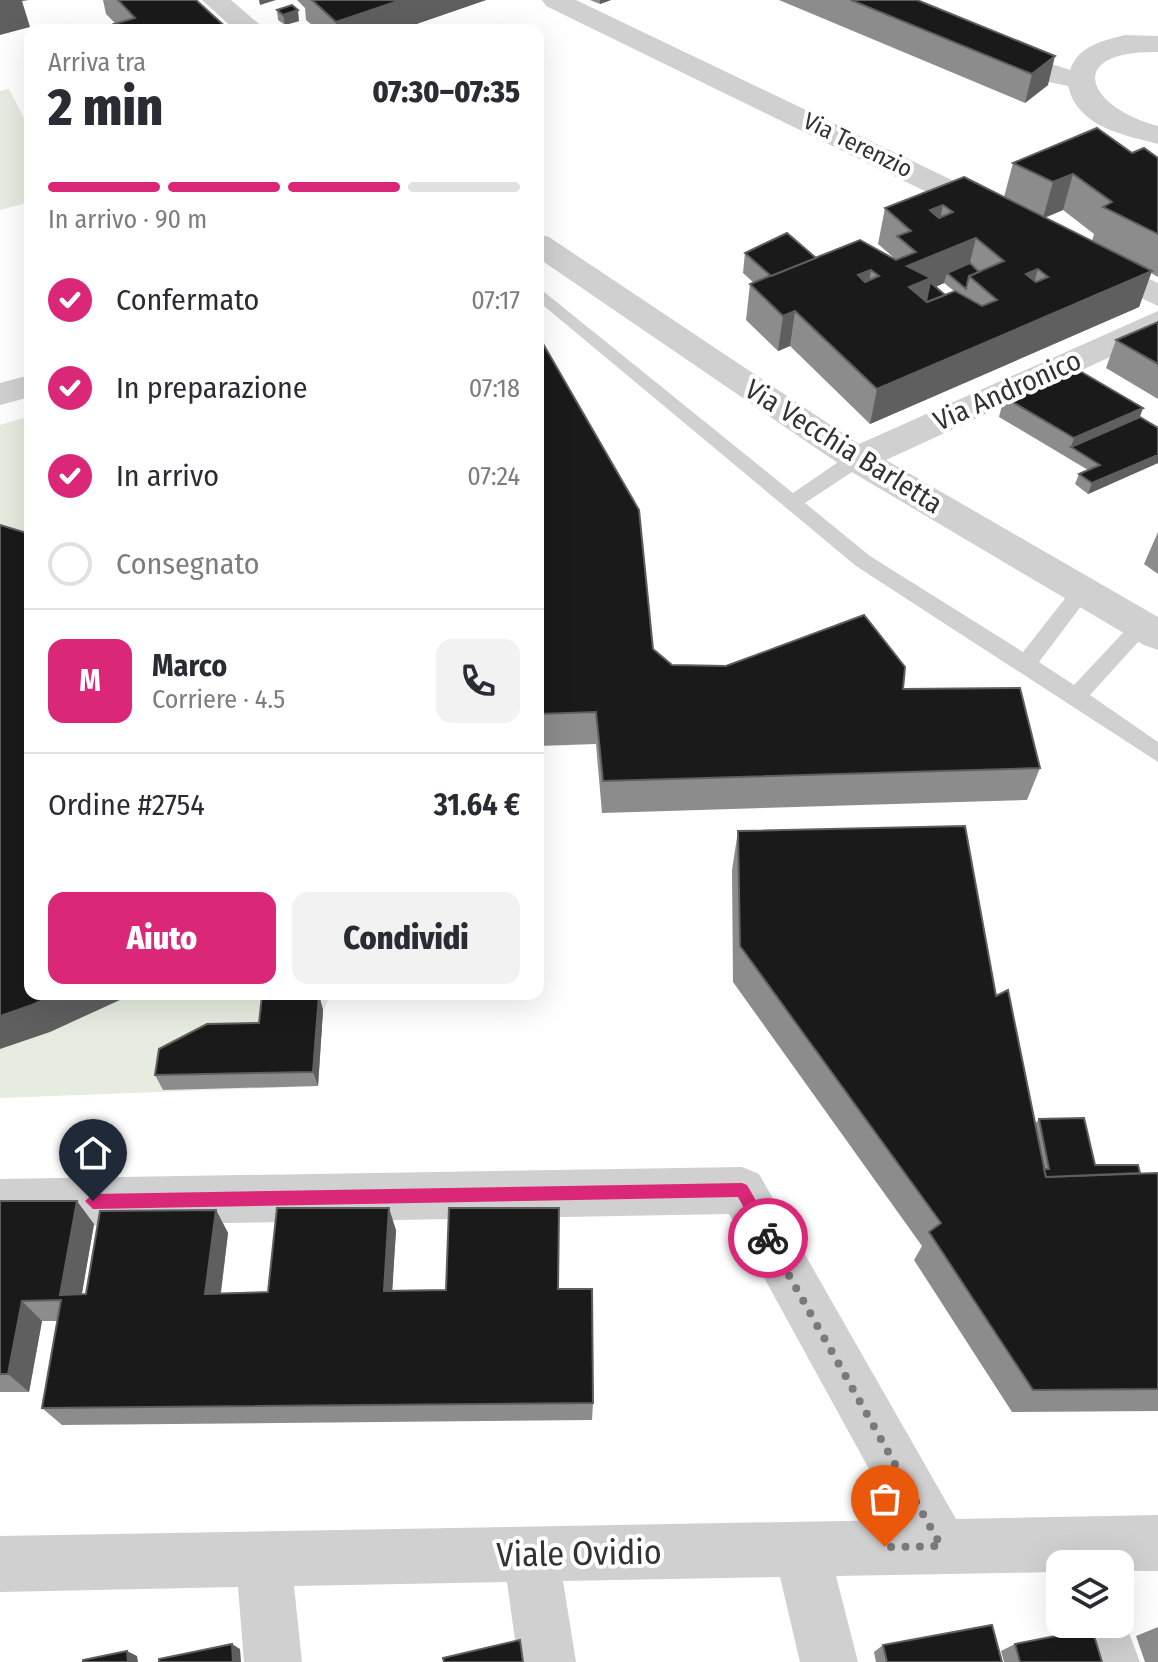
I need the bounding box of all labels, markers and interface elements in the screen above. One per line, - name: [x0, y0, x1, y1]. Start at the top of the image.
- text: Arriva tra: [48, 47, 146, 78]
- text: 07:30–07:35: [372, 74, 520, 110]
- text: 2 min: [48, 76, 163, 139]
- street label: Via Terenzio: [799, 107, 917, 183]
- text: In arrivo · 90 m: [48, 204, 207, 235]
- icon: check: [48, 278, 92, 322]
- text: Confermato: [116, 282, 259, 318]
- text: 07:17: [471, 285, 520, 316]
- street label: Via Andronico: [928, 343, 1086, 438]
- icon: check: [48, 366, 92, 410]
- text: In preparazione: [116, 370, 308, 406]
- street label: Via Vecchia Barletta: [739, 372, 948, 520]
- text: 07:18: [469, 373, 520, 404]
- icon: check: [48, 454, 92, 498]
- text: In arrivo: [116, 458, 219, 494]
- text: 07:24: [467, 461, 520, 492]
- text: Consegnato: [116, 546, 260, 582]
- button: phone: [436, 639, 520, 723]
- text: Marco: [152, 648, 227, 684]
- text: M: [79, 663, 101, 699]
- text: Corriere · 4.5: [152, 684, 285, 715]
- text: Ordine #2754: [48, 787, 205, 823]
- text: 31.64 €: [434, 787, 520, 823]
- button: Aiuto: [48, 892, 276, 984]
- button: Condividi: [292, 892, 520, 984]
- pin: [59, 1119, 127, 1201]
- icon: home: [71, 1131, 115, 1175]
- courier: [728, 1198, 808, 1278]
- icon: bike: [746, 1216, 790, 1260]
- pin: [851, 1465, 919, 1547]
- icon: bag: [863, 1477, 907, 1521]
- street label: Viale Ovidio: [496, 1532, 662, 1575]
- map controls: [1046, 1550, 1134, 1638]
- button: layers: [1046, 1550, 1134, 1638]

